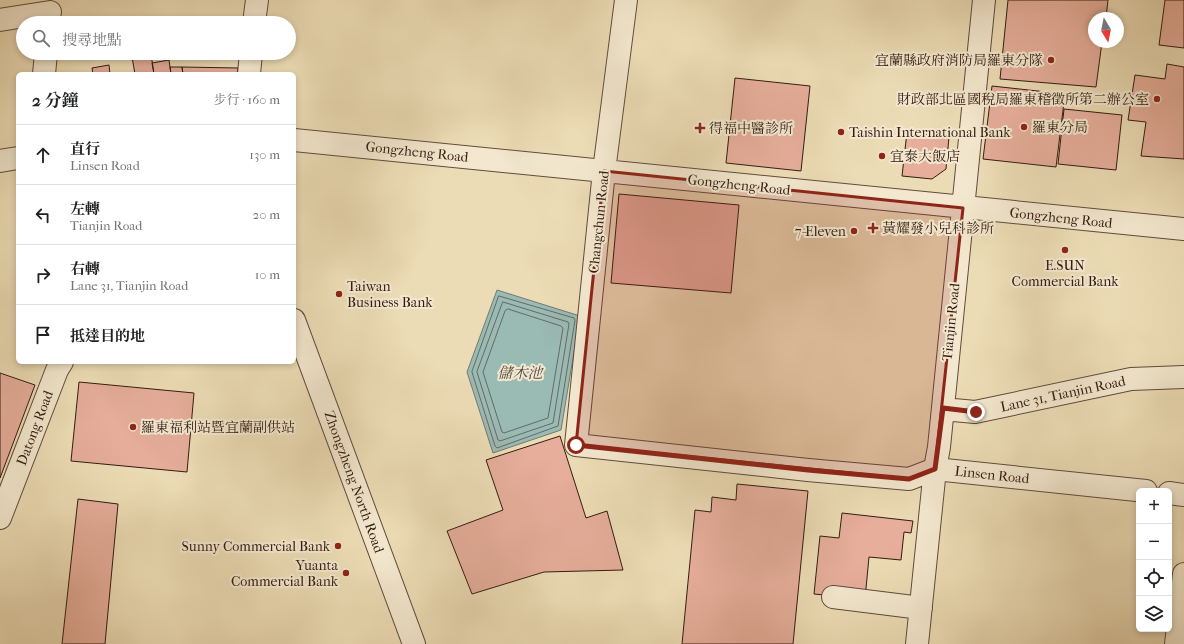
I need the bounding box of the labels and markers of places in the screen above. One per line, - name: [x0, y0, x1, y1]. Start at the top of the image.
- place label: 宜蘭縣政府消防局羅東分隊: [875, 52, 1043, 69]
- marker: 宜蘭縣政府消防局羅東分隊: [1046, 55, 1056, 65]
- place label: 財政部北區國稅局羅東稽徵所第二辦公室: [897, 91, 1149, 108]
- marker: 財政部北區國稅局羅東稽徵所第二辦公室: [1152, 94, 1162, 104]
- place label: 羅東分局: [1032, 119, 1088, 136]
- place label: 得福中醫診所: [709, 120, 793, 137]
- marker: 得福中醫診所: [694, 122, 706, 134]
- marker: 羅東分局: [1019, 122, 1029, 132]
- place label: Taishin International Bank: [849, 124, 1011, 141]
- marker: Taishin International Bank: [836, 127, 846, 137]
- place label: 宜泰大飯店: [890, 148, 960, 165]
- marker: 宜泰大飯店: [877, 151, 887, 161]
- place label: 黃耀發小兒科診所: [882, 220, 994, 237]
- marker: 黃耀發小兒科診所: [867, 222, 879, 234]
- place label: 7-Eleven: [795, 223, 846, 240]
- marker: 7-Eleven: [849, 226, 859, 236]
- marker: E.SUN Commercial Bank: [1060, 245, 1070, 255]
- place label: E.SUN Commercial Bank: [1011, 257, 1119, 290]
- place label: Taiwan Business Bank: [347, 278, 433, 311]
- marker: Taiwan Business Bank: [334, 289, 344, 299]
- place label: 羅東福利站暨宜蘭副供站: [141, 419, 295, 436]
- marker: 羅東福利站暨宜蘭副供站: [128, 422, 138, 432]
- place label: Sunny Commercial Bank: [182, 538, 331, 555]
- marker: Sunny Commercial Bank: [333, 541, 343, 551]
- place label: Yuanta Commercial Bank: [231, 557, 339, 590]
- marker: Yuanta Commercial Bank: [341, 568, 351, 578]

